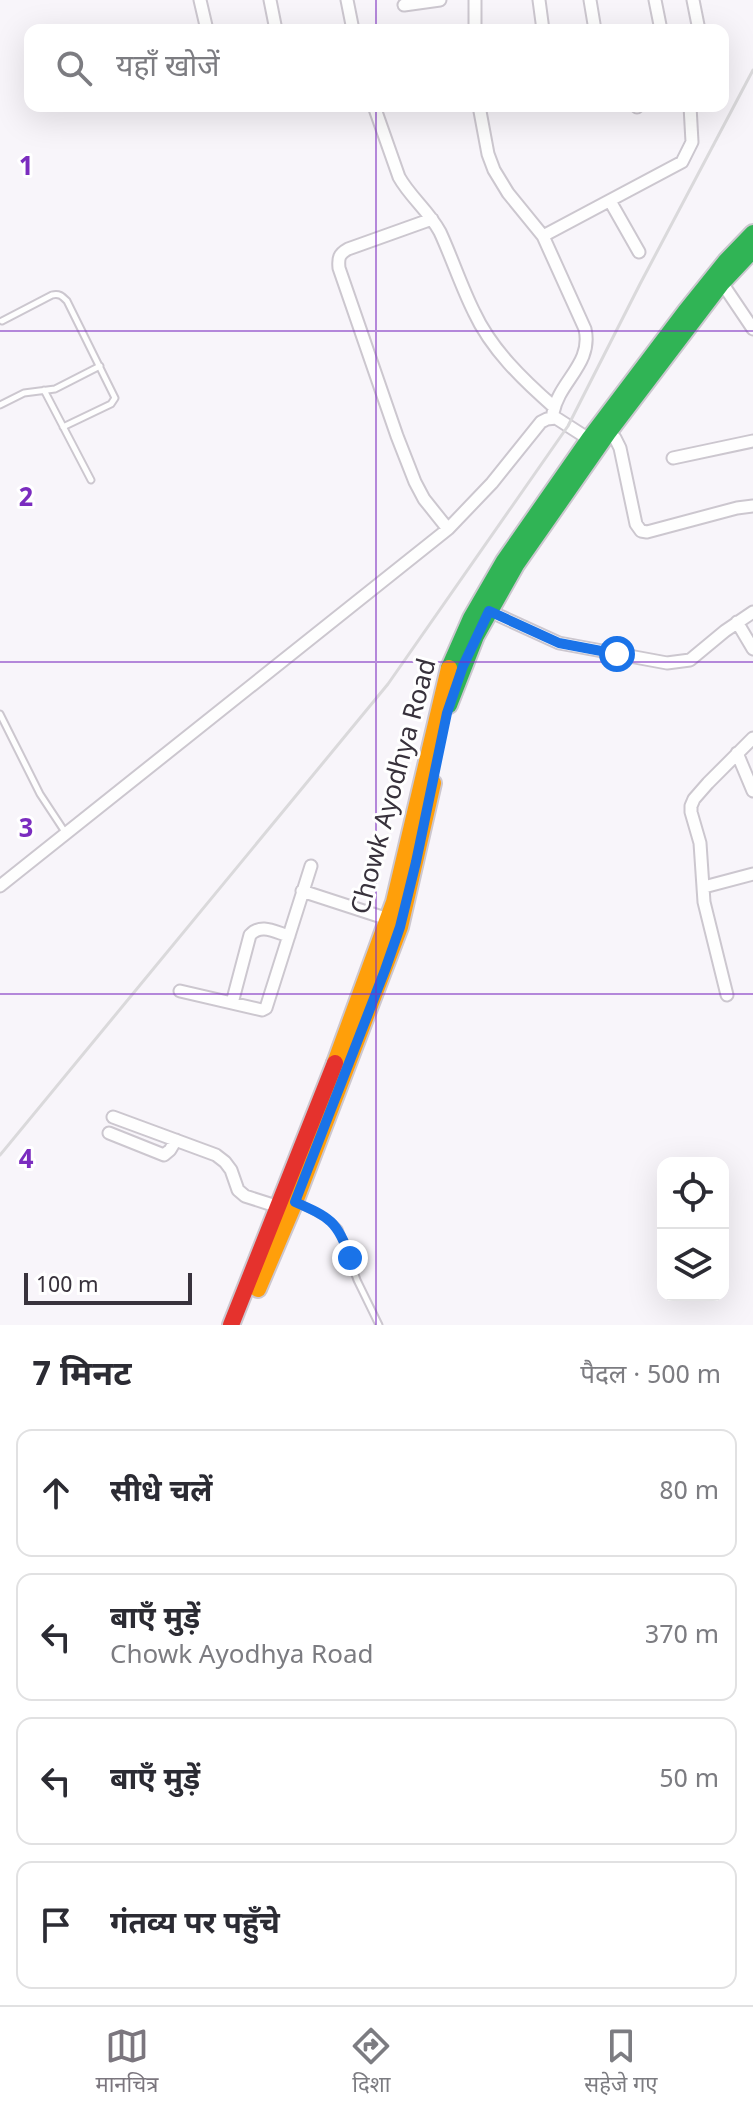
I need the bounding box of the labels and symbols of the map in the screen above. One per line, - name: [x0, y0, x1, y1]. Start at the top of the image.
- text: 1: [19, 152, 33, 186]
- text: 2: [19, 483, 33, 517]
- route start: [599, 636, 635, 672]
- street label: Chowk Ayodhya Road: [345, 655, 447, 919]
- text: 3: [19, 814, 33, 848]
- text: 4: [19, 1145, 34, 1179]
- route end: [332, 1240, 368, 1276]
- scale bar: [24, 1269, 192, 1305]

